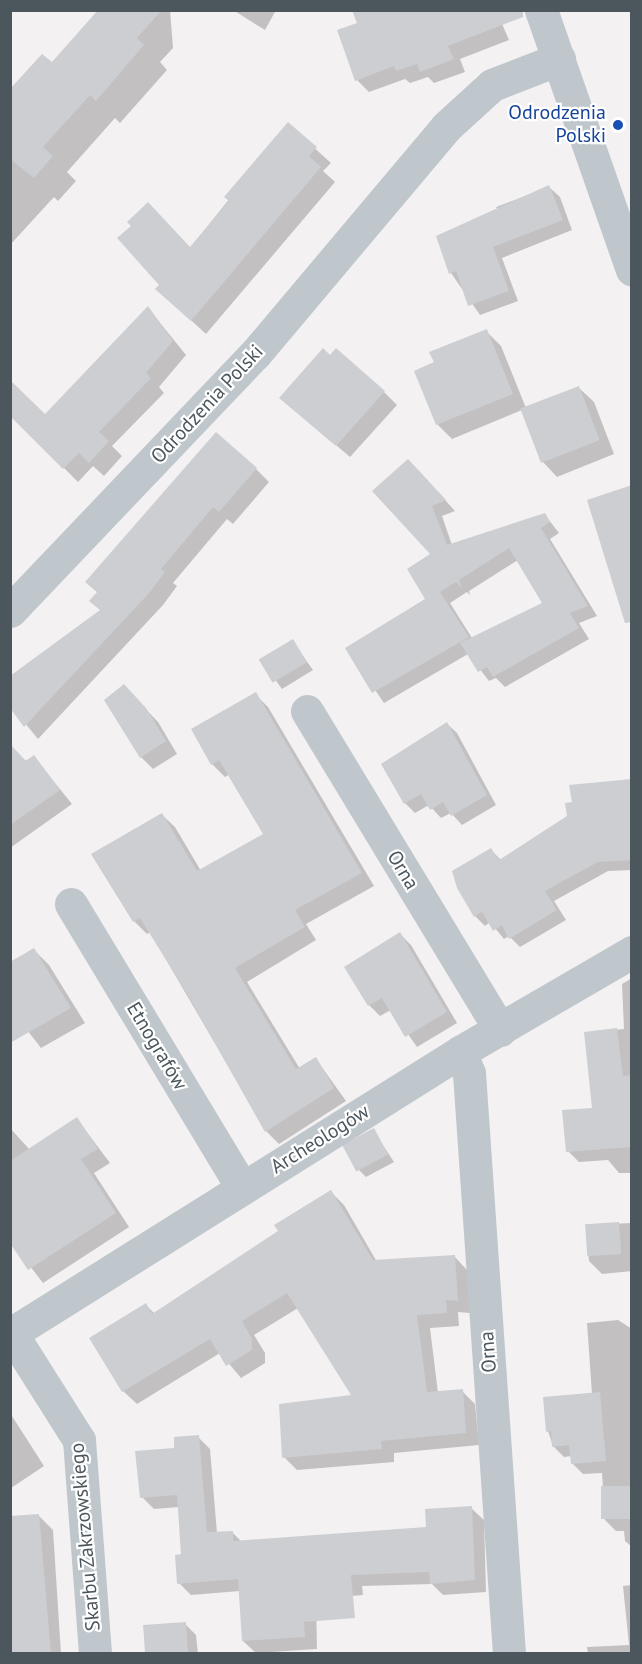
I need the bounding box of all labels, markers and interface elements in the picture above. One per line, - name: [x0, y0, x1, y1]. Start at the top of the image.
- place label: Odrodzenia Polski: [508, 101, 606, 148]
- marker: Odrodzenia Polski: [611, 118, 625, 132]
- street label: Odrodzenia Polski: [146, 340, 268, 468]
- street label: Orna: [382, 846, 424, 894]
- street label: Etnografów: [121, 998, 193, 1094]
- street label: Archeologów: [266, 1099, 374, 1179]
- street label: Orna: [475, 1331, 501, 1373]
- street label: Skarbu Zakrzowskiego: [65, 1442, 105, 1632]

